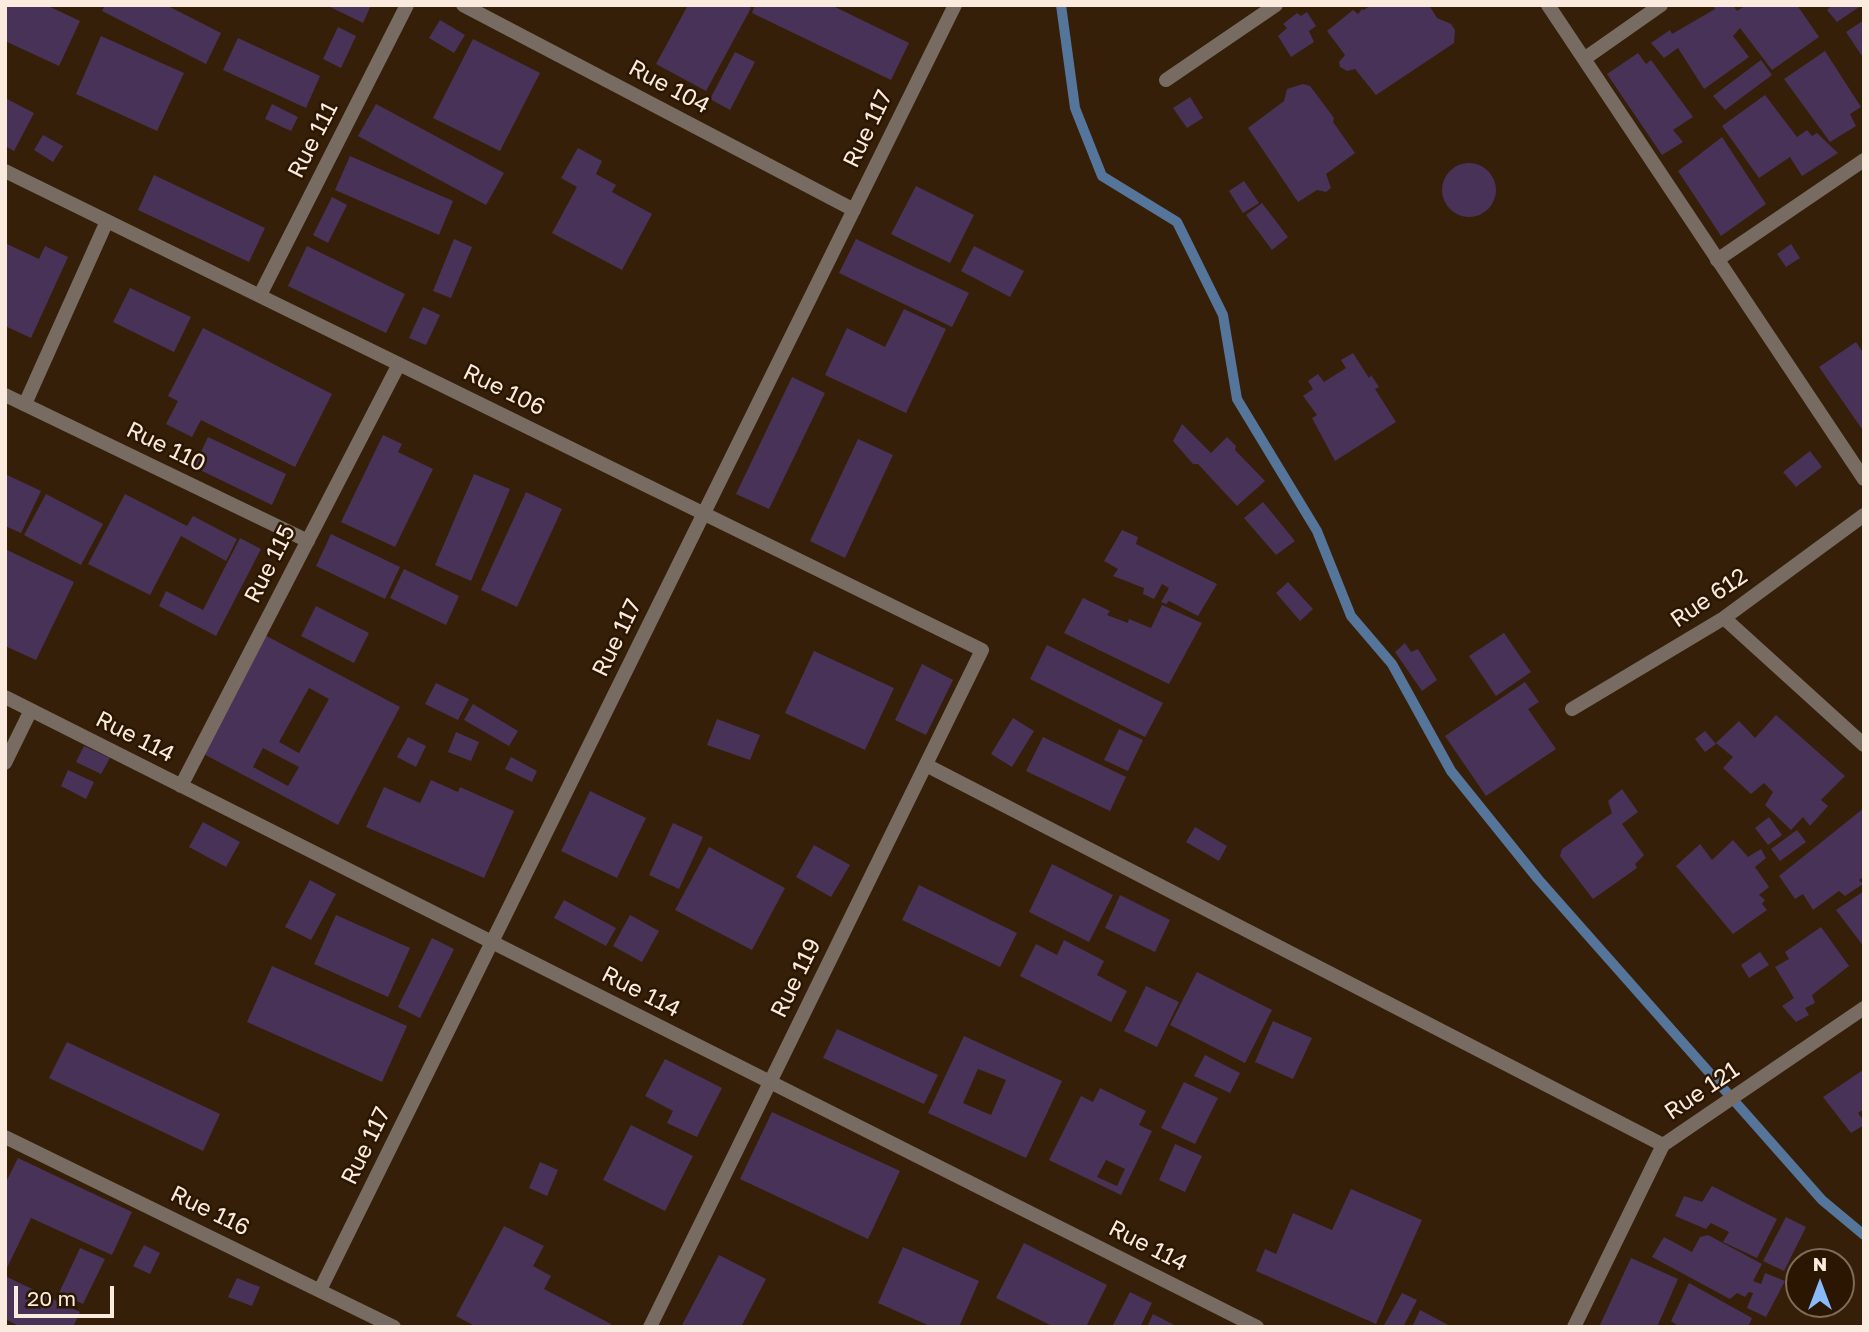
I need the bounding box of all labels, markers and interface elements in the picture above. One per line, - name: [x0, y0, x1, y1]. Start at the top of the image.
- street label: Rue 104: [624, 54, 714, 120]
- street label: Rue 117: [837, 86, 899, 172]
- street label: Rue 111: [282, 97, 344, 183]
- street label: Rue 106: [459, 358, 549, 422]
- street label: Rue 110: [122, 416, 210, 478]
- street label: Rue 115: [239, 520, 301, 608]
- street label: Rue 612: [1665, 562, 1753, 634]
- street label: Rue 117: [586, 595, 648, 681]
- street label: Rue 114: [91, 706, 179, 768]
- street label: Rue 119: [765, 934, 827, 1022]
- street label: Rue 114: [597, 961, 685, 1023]
- street label: Rue 121: [1660, 1056, 1744, 1126]
- street label: Rue 117: [335, 1103, 397, 1189]
- street label: Rue 116: [166, 1180, 254, 1242]
- street label: Rue 114: [1104, 1215, 1192, 1277]
- north arrow: [1785, 1248, 1855, 1318]
- text: N: [1813, 1252, 1827, 1275]
- scale bar: [18, 1272, 117, 1316]
- text: 20 m: [27, 1285, 76, 1311]

